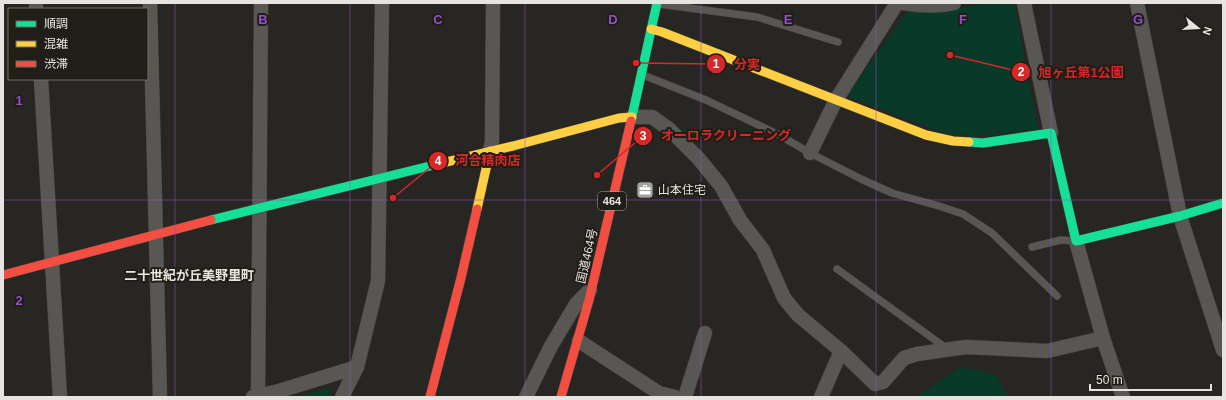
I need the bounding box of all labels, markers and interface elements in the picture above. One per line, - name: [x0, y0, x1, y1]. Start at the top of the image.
- legend: [8, 8, 148, 80]
- north arrow: [1178, 8, 1218, 48]
- text: B: [258, 12, 268, 27]
- text: C: [433, 12, 443, 27]
- text: D: [608, 12, 618, 27]
- text: E: [784, 12, 793, 27]
- text: F: [959, 12, 967, 27]
- text: G: [1133, 12, 1143, 27]
- text: 順調: [44, 17, 68, 31]
- text: N: [1201, 25, 1214, 37]
- text: 混雑: [44, 37, 68, 51]
- callout: 分実: [706, 52, 768, 77]
- text: 渋滞: [44, 57, 68, 71]
- text: 1: [713, 57, 720, 71]
- text: 分実: [734, 57, 760, 72]
- callout: 旭ヶ丘第1公園: [1011, 60, 1132, 85]
- text: 2: [1018, 65, 1025, 79]
- text: 旭ヶ丘第1公園: [1038, 65, 1124, 80]
- text: 1: [15, 93, 23, 108]
- callout: オーロラクリーニング: [633, 123, 799, 148]
- text: オーロラクリーニング: [661, 128, 791, 143]
- text: 3: [640, 129, 647, 143]
- callout: 河合精肉店: [428, 148, 529, 173]
- text: 河合精肉店: [455, 153, 521, 168]
- text: 4: [435, 154, 442, 168]
- office icon: 山本住宅: [635, 180, 655, 200]
- place label: 山本住宅: [658, 183, 706, 197]
- road number: 464: [598, 192, 626, 210]
- street label: 国道464号: [574, 227, 600, 285]
- district label: 二十世紀が丘美野里町: [124, 268, 254, 283]
- text: 2: [15, 293, 23, 308]
- scale bar: [1090, 366, 1211, 392]
- text: 50 m: [1096, 373, 1123, 387]

